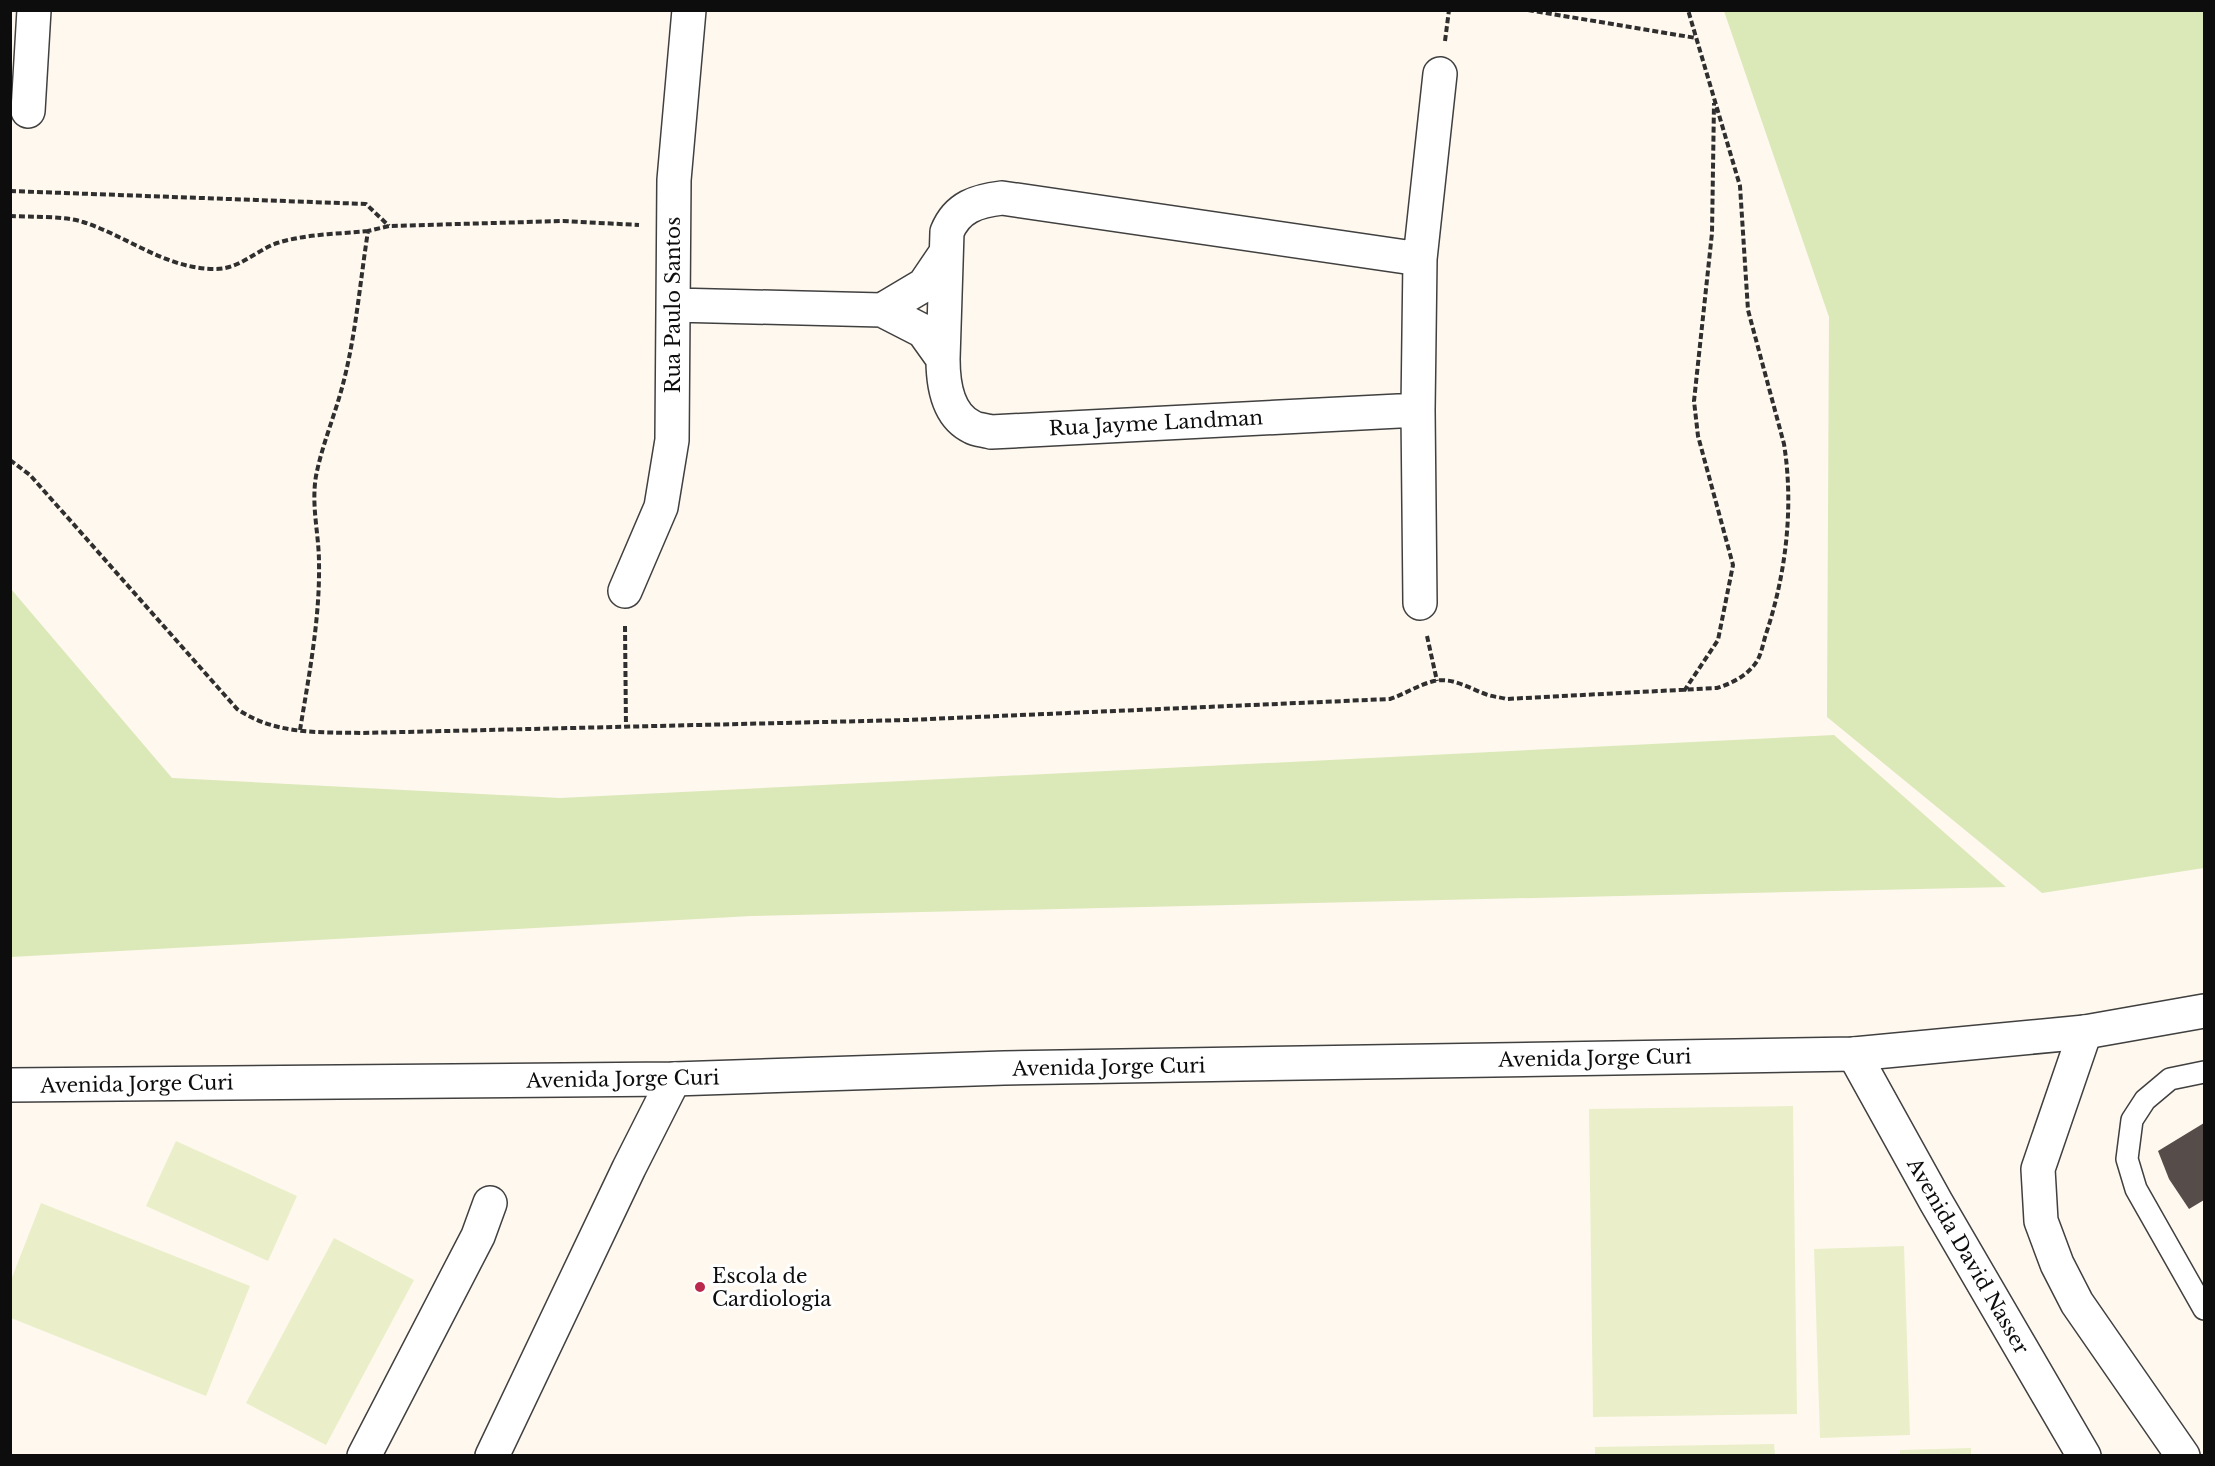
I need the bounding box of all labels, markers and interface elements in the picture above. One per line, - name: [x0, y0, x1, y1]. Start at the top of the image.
- street label: Rua Paulo Santos: [661, 217, 685, 393]
- street label: Rua Jayme Landman: [1048, 405, 1264, 441]
- street label: Avenida Jorge Curi: [1497, 1044, 1692, 1072]
- street label: Avenida Jorge Curi: [1011, 1053, 1206, 1081]
- street label: Avenida Jorge Curi: [525, 1065, 720, 1093]
- street label: Avenida Jorge Curi: [39, 1070, 234, 1098]
- street label: Avenida David Nasser: [1902, 1153, 2034, 1359]
- place label: Escola de Cardiologia: [712, 1264, 832, 1311]
- marker: Escola de Cardiologia: [693, 1280, 707, 1294]

